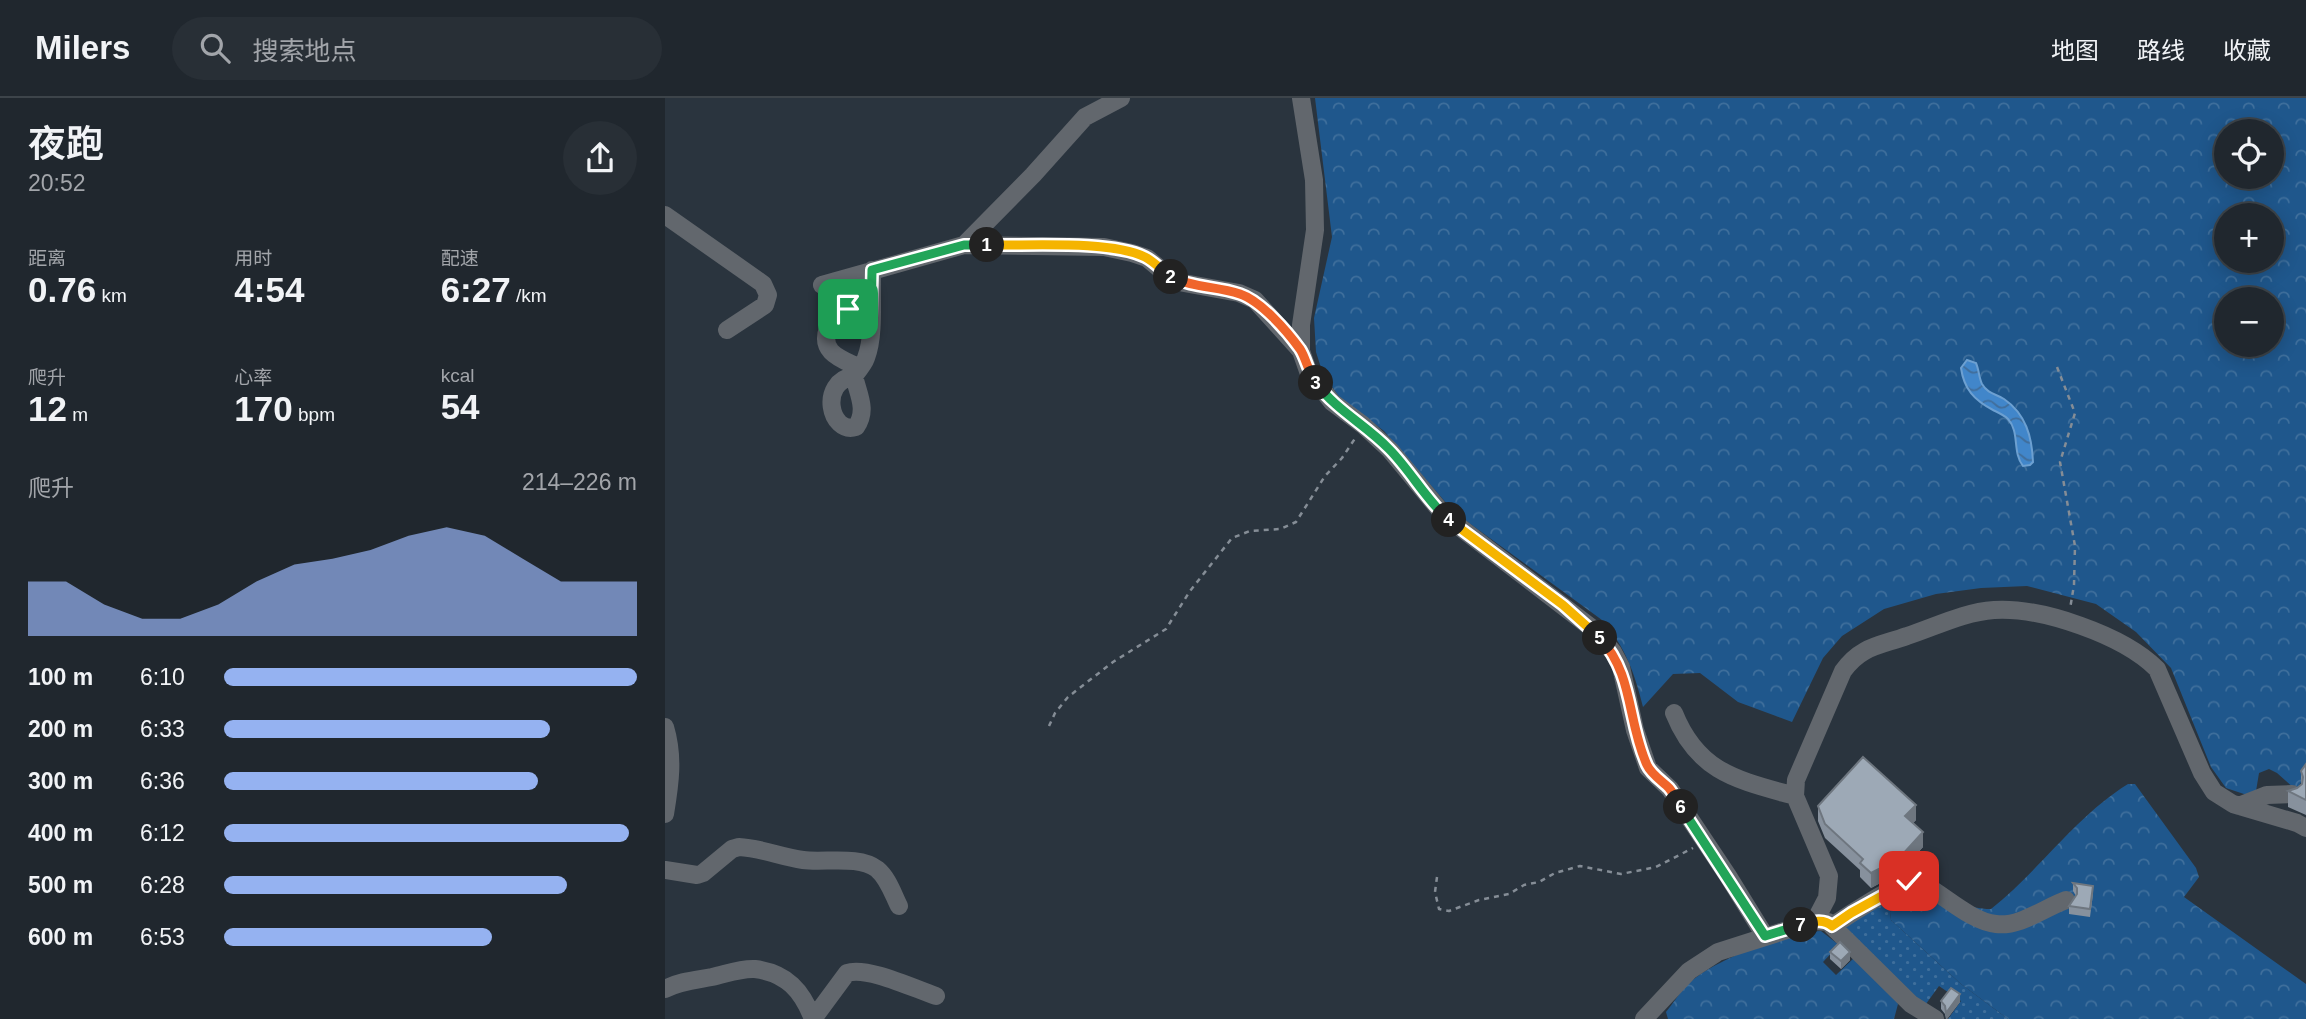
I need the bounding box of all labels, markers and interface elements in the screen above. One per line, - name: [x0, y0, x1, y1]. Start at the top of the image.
- search box: [172, 17, 662, 80]
- text: Milers: [35, 29, 130, 66]
- icon: search: [196, 29, 234, 67]
- text: 搜索地点: [252, 36, 356, 66]
- text: 地图: [2051, 37, 2099, 64]
- text: 路线: [2137, 37, 2185, 64]
- text: 收藏: [2223, 37, 2271, 64]
- map controls: [2214, 119, 2284, 357]
- button: locate: [2214, 119, 2284, 189]
- button: share: [563, 121, 637, 195]
- text: 夜跑: [28, 123, 104, 165]
- text: 20:52: [28, 170, 86, 196]
- button: +: [2214, 203, 2284, 273]
- pin: 1: [969, 228, 1005, 262]
- text: 1: [981, 234, 992, 255]
- text: 距离: [28, 248, 66, 269]
- text: 用时: [234, 248, 272, 269]
- text: 配速: [441, 248, 479, 269]
- pin: 2: [1154, 260, 1189, 294]
- text: 2: [1165, 266, 1176, 287]
- text: 0.76: [28, 270, 96, 309]
- text: 4:54: [234, 270, 304, 309]
- text: 6:27: [441, 270, 511, 309]
- pin: [818, 279, 878, 339]
- text: km: [96, 285, 127, 306]
- text: /km: [511, 285, 547, 306]
- button: −: [2214, 287, 2284, 357]
- icon: arrive: [829, 290, 867, 328]
- text: kcal: [441, 365, 474, 386]
- pin: 3: [1299, 366, 1333, 400]
- text: 爬升: [28, 367, 66, 388]
- text: 心率: [234, 367, 272, 388]
- text: 3: [1310, 372, 1321, 393]
- text: 54: [441, 387, 480, 426]
- text: 12: [28, 389, 67, 428]
- text: 170: [234, 389, 293, 428]
- text: m: [67, 404, 88, 425]
- text: bpm: [293, 404, 335, 425]
- text: 214–226 m: [522, 469, 637, 495]
- text: 爬升: [28, 475, 74, 501]
- pin: 4: [1431, 502, 1467, 538]
- text: 4: [1443, 509, 1454, 530]
- pin: 5: [1583, 620, 1618, 656]
- text: 5: [1594, 627, 1605, 648]
- text: 100 m: [28, 664, 93, 690]
- text: 6:10: [140, 664, 185, 690]
- text: 200 m: [28, 716, 93, 742]
- text: 6:33: [140, 716, 185, 742]
- text: 300 m: [28, 768, 93, 794]
- text: 6:36: [140, 768, 185, 794]
- pin: 6: [1663, 790, 1699, 824]
- text: 6: [1675, 796, 1686, 817]
- text: 400 m: [28, 820, 93, 846]
- text: 6:12: [140, 820, 185, 846]
- pin: [1879, 851, 1939, 911]
- icon: check: [1890, 862, 1928, 900]
- text: 500 m: [28, 872, 93, 898]
- text: 6:28: [140, 872, 185, 898]
- pin: 7: [1783, 908, 1819, 942]
- text: 7: [1795, 914, 1806, 935]
- text: 600 m: [28, 924, 93, 950]
- text: 6:53: [140, 924, 185, 950]

